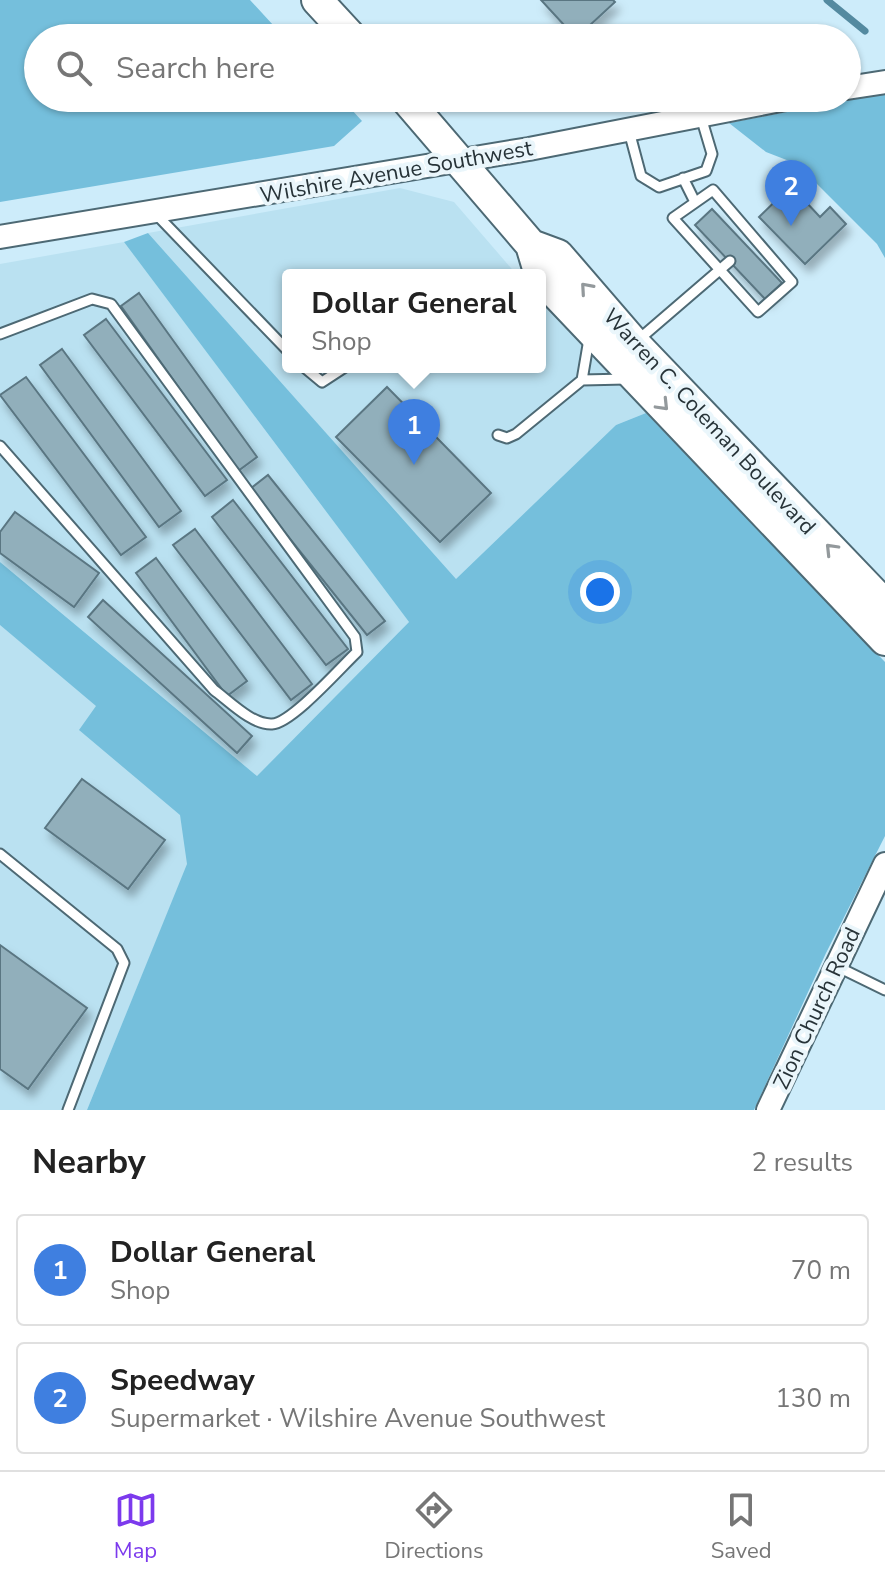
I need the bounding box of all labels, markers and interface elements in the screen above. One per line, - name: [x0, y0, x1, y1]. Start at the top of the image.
- search box: [24, 24, 861, 112]
- icon: search: [52, 46, 96, 90]
- text: Search here: [116, 48, 275, 89]
- street label: Wilshire Avenue Southwest: [258, 133, 535, 211]
- pin: 2: [765, 160, 817, 226]
- popup: [282, 269, 546, 373]
- text: Dollar General: [311, 283, 517, 324]
- one-way arrow: [582, 283, 596, 298]
- street label: Warren C. Coleman Boulevard: [596, 302, 822, 541]
- text: Shop: [311, 324, 372, 359]
- one-way arrow: [654, 396, 668, 410]
- pin: 1: [388, 399, 440, 465]
- one-way arrow: [826, 544, 840, 558]
- your location: [580, 572, 620, 612]
- street label: Zion Church Road: [766, 923, 868, 1094]
- text: Nearby: [32, 1139, 146, 1185]
- text: 2 results: [752, 1145, 853, 1180]
- text: Dollar General: [110, 1232, 315, 1273]
- text: 1: [52, 1253, 68, 1288]
- text: 70 m: [791, 1253, 851, 1288]
- text: Shop: [110, 1273, 170, 1308]
- text: Speedway: [110, 1360, 255, 1401]
- text: 2: [52, 1381, 68, 1416]
- text: 130 m: [775, 1381, 851, 1416]
- text: Supermarket · Wilshire Avenue Southwest: [110, 1401, 605, 1436]
- tab: Map: [114, 1488, 158, 1566]
- tab: Directions: [385, 1488, 484, 1566]
- tab: Saved: [711, 1488, 771, 1566]

